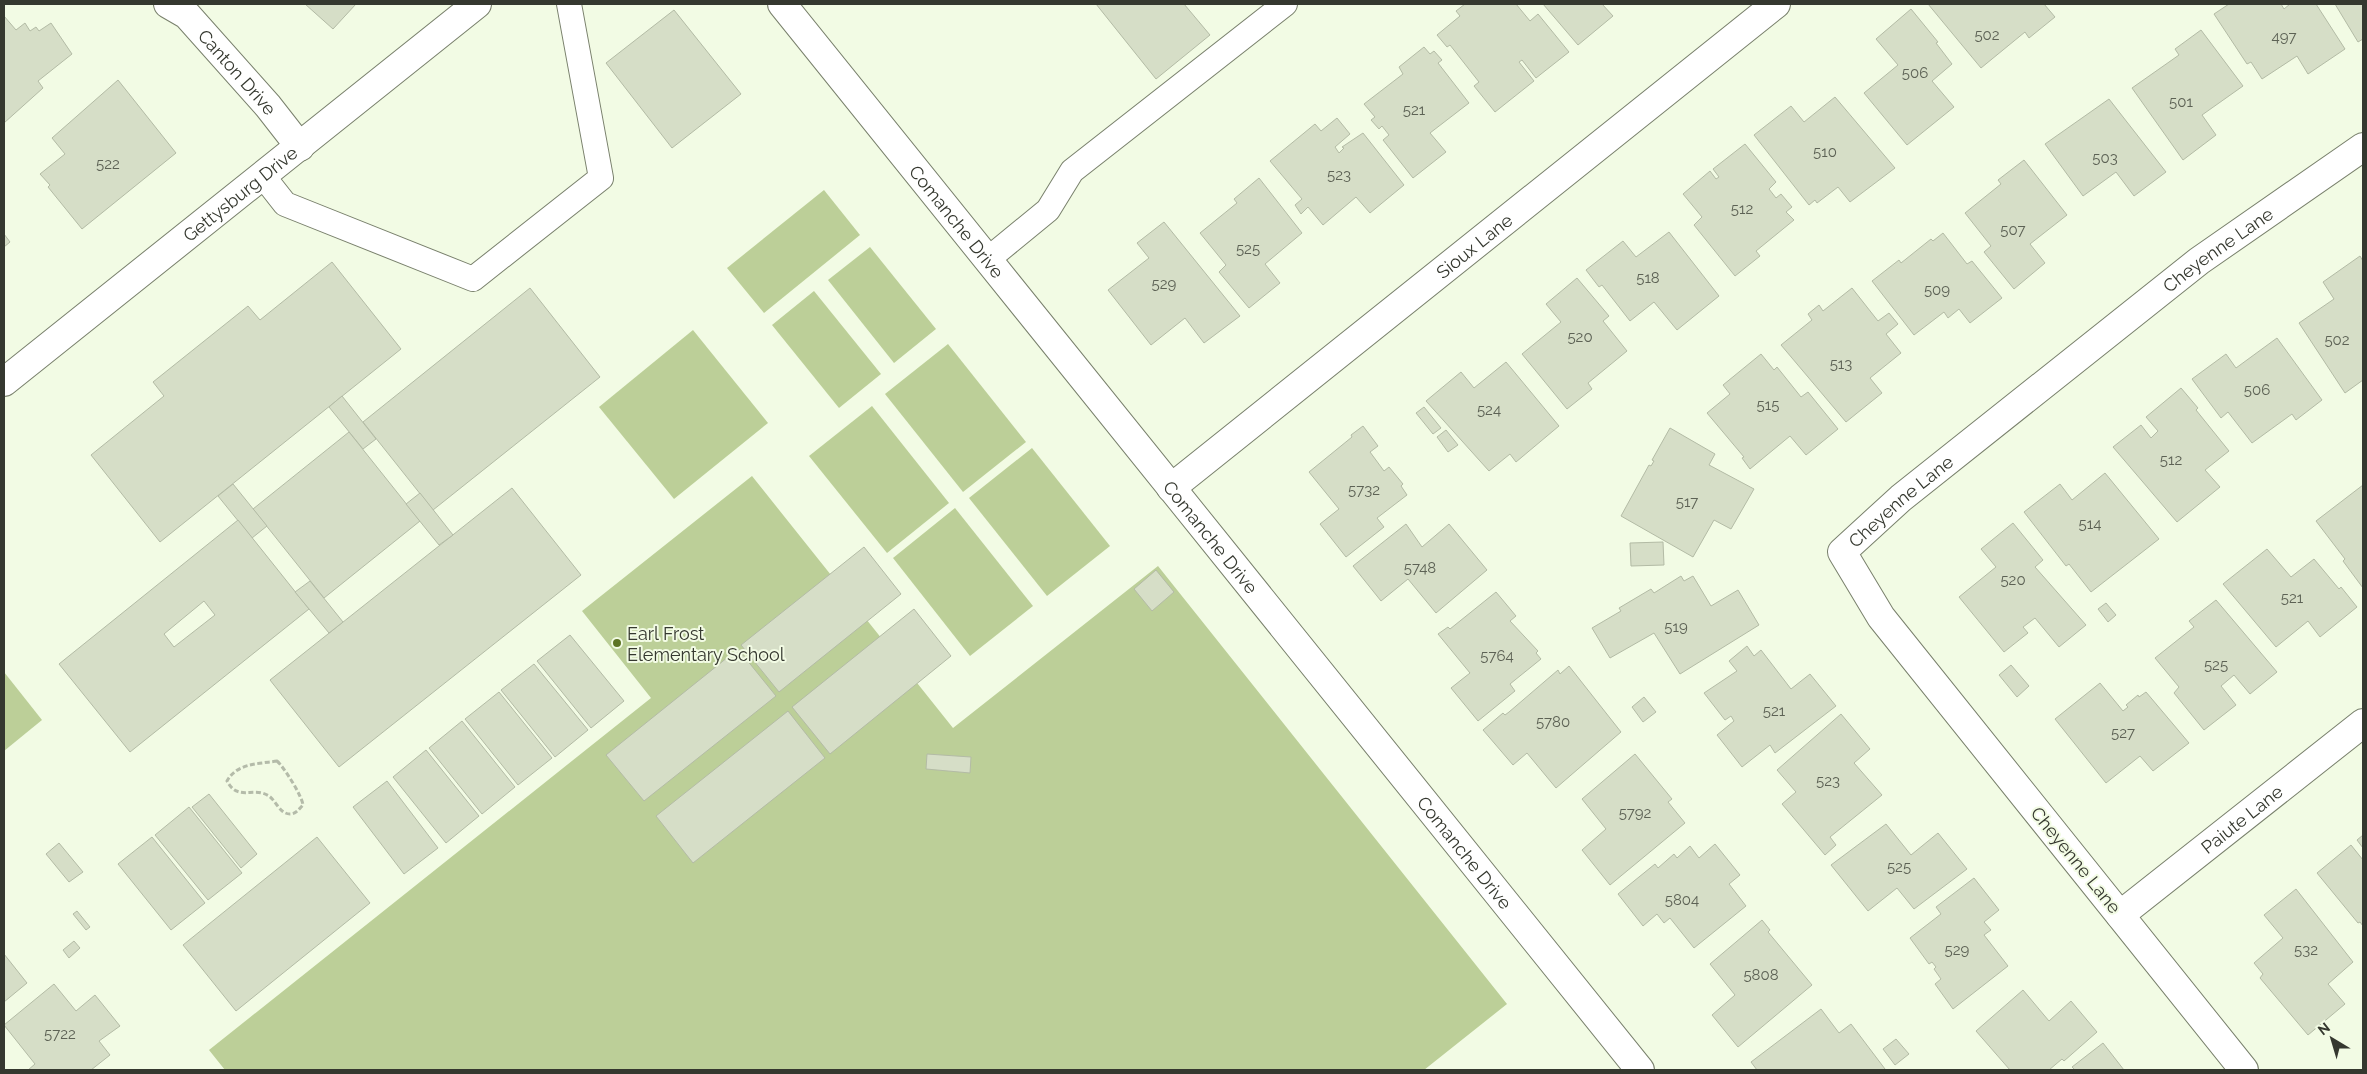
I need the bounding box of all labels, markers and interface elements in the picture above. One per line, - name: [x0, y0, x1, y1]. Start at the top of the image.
- street label: Canton Drive: [194, 25, 281, 119]
- house number: 502: [1974, 26, 2000, 44]
- house number: 497: [2272, 28, 2296, 46]
- house number: 506: [1902, 64, 1928, 82]
- house number: 501: [2169, 93, 2193, 111]
- house number: 521: [1403, 101, 1426, 119]
- street label: Gettysburg Drive: [179, 141, 302, 245]
- house number: 510: [1813, 143, 1837, 161]
- house number: 503: [2092, 149, 2118, 167]
- house number: 522: [96, 155, 120, 173]
- street label: Comanche Drive: [905, 161, 1009, 282]
- house number: 523: [1327, 166, 1351, 184]
- house number: 512: [1731, 200, 1753, 218]
- street label: Cheyenne Lane: [2158, 202, 2277, 296]
- street label: Sioux Lane: [1432, 209, 1517, 282]
- house number: 507: [2000, 221, 2026, 239]
- house number: 525: [1236, 240, 1260, 258]
- house number: 518: [1636, 269, 1660, 287]
- house number: 529: [1152, 275, 1177, 293]
- house number: 509: [1924, 281, 1950, 299]
- house number: 520: [1567, 328, 1593, 346]
- house number: 502: [2324, 331, 2350, 349]
- house number: 513: [1830, 355, 1852, 373]
- house number: 506: [2244, 381, 2270, 399]
- house number: 515: [1757, 396, 1779, 414]
- house number: 524: [1477, 401, 1501, 419]
- street label: Cheyenne Lane: [1844, 450, 1957, 551]
- house number: 512: [2160, 451, 2182, 469]
- street label: Comanche Drive: [1159, 476, 1263, 598]
- house number: 5732: [1348, 481, 1380, 499]
- house number: 517: [1676, 493, 1698, 511]
- house number: 514: [2079, 515, 2101, 533]
- house number: 5748: [1404, 559, 1436, 577]
- house number: 520: [2000, 571, 2026, 589]
- house number: 521: [2281, 589, 2304, 607]
- house number: 519: [1664, 618, 1688, 636]
- place label: Earl Frost Elementary School: [627, 623, 785, 665]
- marker: Earl Frost Elementary School: [611, 637, 623, 649]
- house number: 5764: [1480, 647, 1514, 665]
- house number: 525: [2204, 656, 2228, 674]
- house number: 521: [1763, 702, 1786, 720]
- house number: 5780: [1536, 713, 1570, 731]
- house number: 527: [2111, 724, 2135, 742]
- house number: 523: [1816, 772, 1840, 790]
- street label: Paiute Lane: [2197, 780, 2287, 858]
- street label: Comanche Drive: [1413, 792, 1517, 913]
- street label: Cheyenne Lane: [2027, 803, 2126, 918]
- house number: 5792: [1619, 804, 1652, 822]
- house number: 525: [1887, 858, 1911, 876]
- house number: 5804: [1665, 891, 1699, 909]
- house number: 529: [1945, 941, 1970, 959]
- house number: 532: [2294, 941, 2318, 959]
- house number: 5808: [1743, 966, 1779, 984]
- north arrow: [2307, 1014, 2357, 1064]
- text: N: [2315, 1019, 2333, 1038]
- house number: 5722: [44, 1025, 76, 1043]

